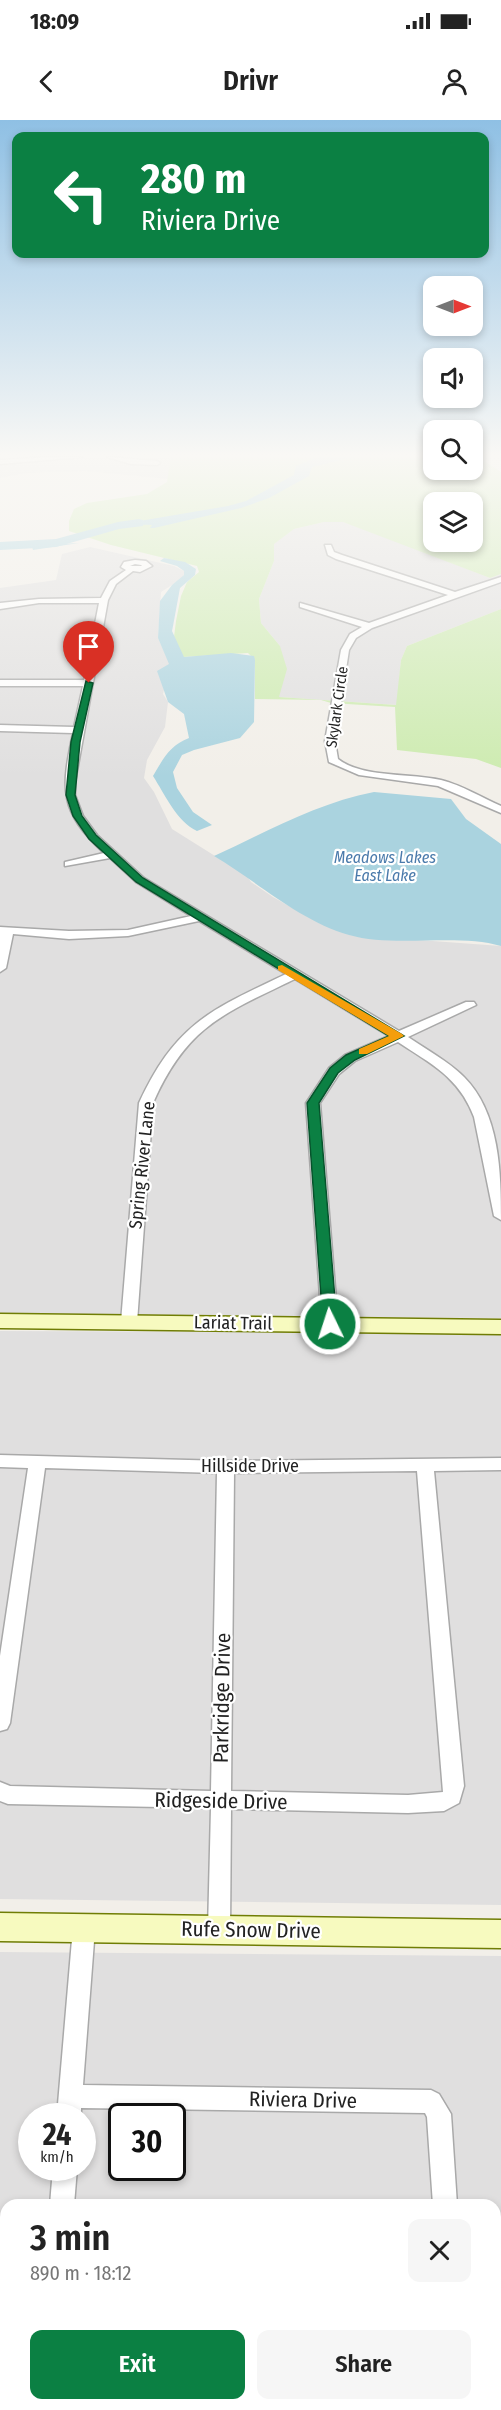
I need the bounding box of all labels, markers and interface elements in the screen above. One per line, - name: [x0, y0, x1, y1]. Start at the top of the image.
- text: 18:09: [30, 8, 79, 35]
- icon: back: [30, 65, 63, 98]
- text: Drivr: [223, 65, 278, 97]
- icon: person: [438, 65, 471, 98]
- text: 280 m: [141, 154, 246, 204]
- icon: left: [42, 156, 120, 234]
- text: Riviera Drive: [141, 205, 280, 237]
- north arrow: [423, 276, 483, 336]
- map controls: [423, 276, 483, 552]
- button: sound: [423, 348, 483, 408]
- button: search: [423, 420, 483, 480]
- button: layers: [423, 492, 483, 552]
- pin: [63, 621, 114, 683]
- icon: arrive: [72, 630, 105, 663]
- street label: Skylark Circle: [322, 665, 352, 749]
- water label: Meadows Lakes East Lake: [334, 848, 436, 885]
- street label: Spring River Lane: [124, 1100, 160, 1230]
- position arrow: [298, 1292, 362, 1356]
- street label: Lariat Trail: [194, 1311, 272, 1335]
- street label: Hillside Drive: [201, 1455, 299, 1477]
- street label: Parkridge Drive: [208, 1633, 236, 1763]
- street label: Ridgeside Drive: [154, 1787, 288, 1815]
- street label: Rufe Snow Drive: [181, 1916, 321, 1944]
- street label: Riviera Drive: [249, 2086, 357, 2114]
- speed limit sign: 30: [108, 2103, 186, 2181]
- text: 24: [43, 2117, 71, 2153]
- text: km/h: [40, 2148, 74, 2166]
- text: 3 min: [30, 2216, 110, 2260]
- button: close: [408, 2219, 471, 2282]
- text: 890 m · 18:12: [30, 2261, 131, 2285]
- button: Exit: [30, 2330, 245, 2399]
- button: Share: [257, 2330, 471, 2399]

